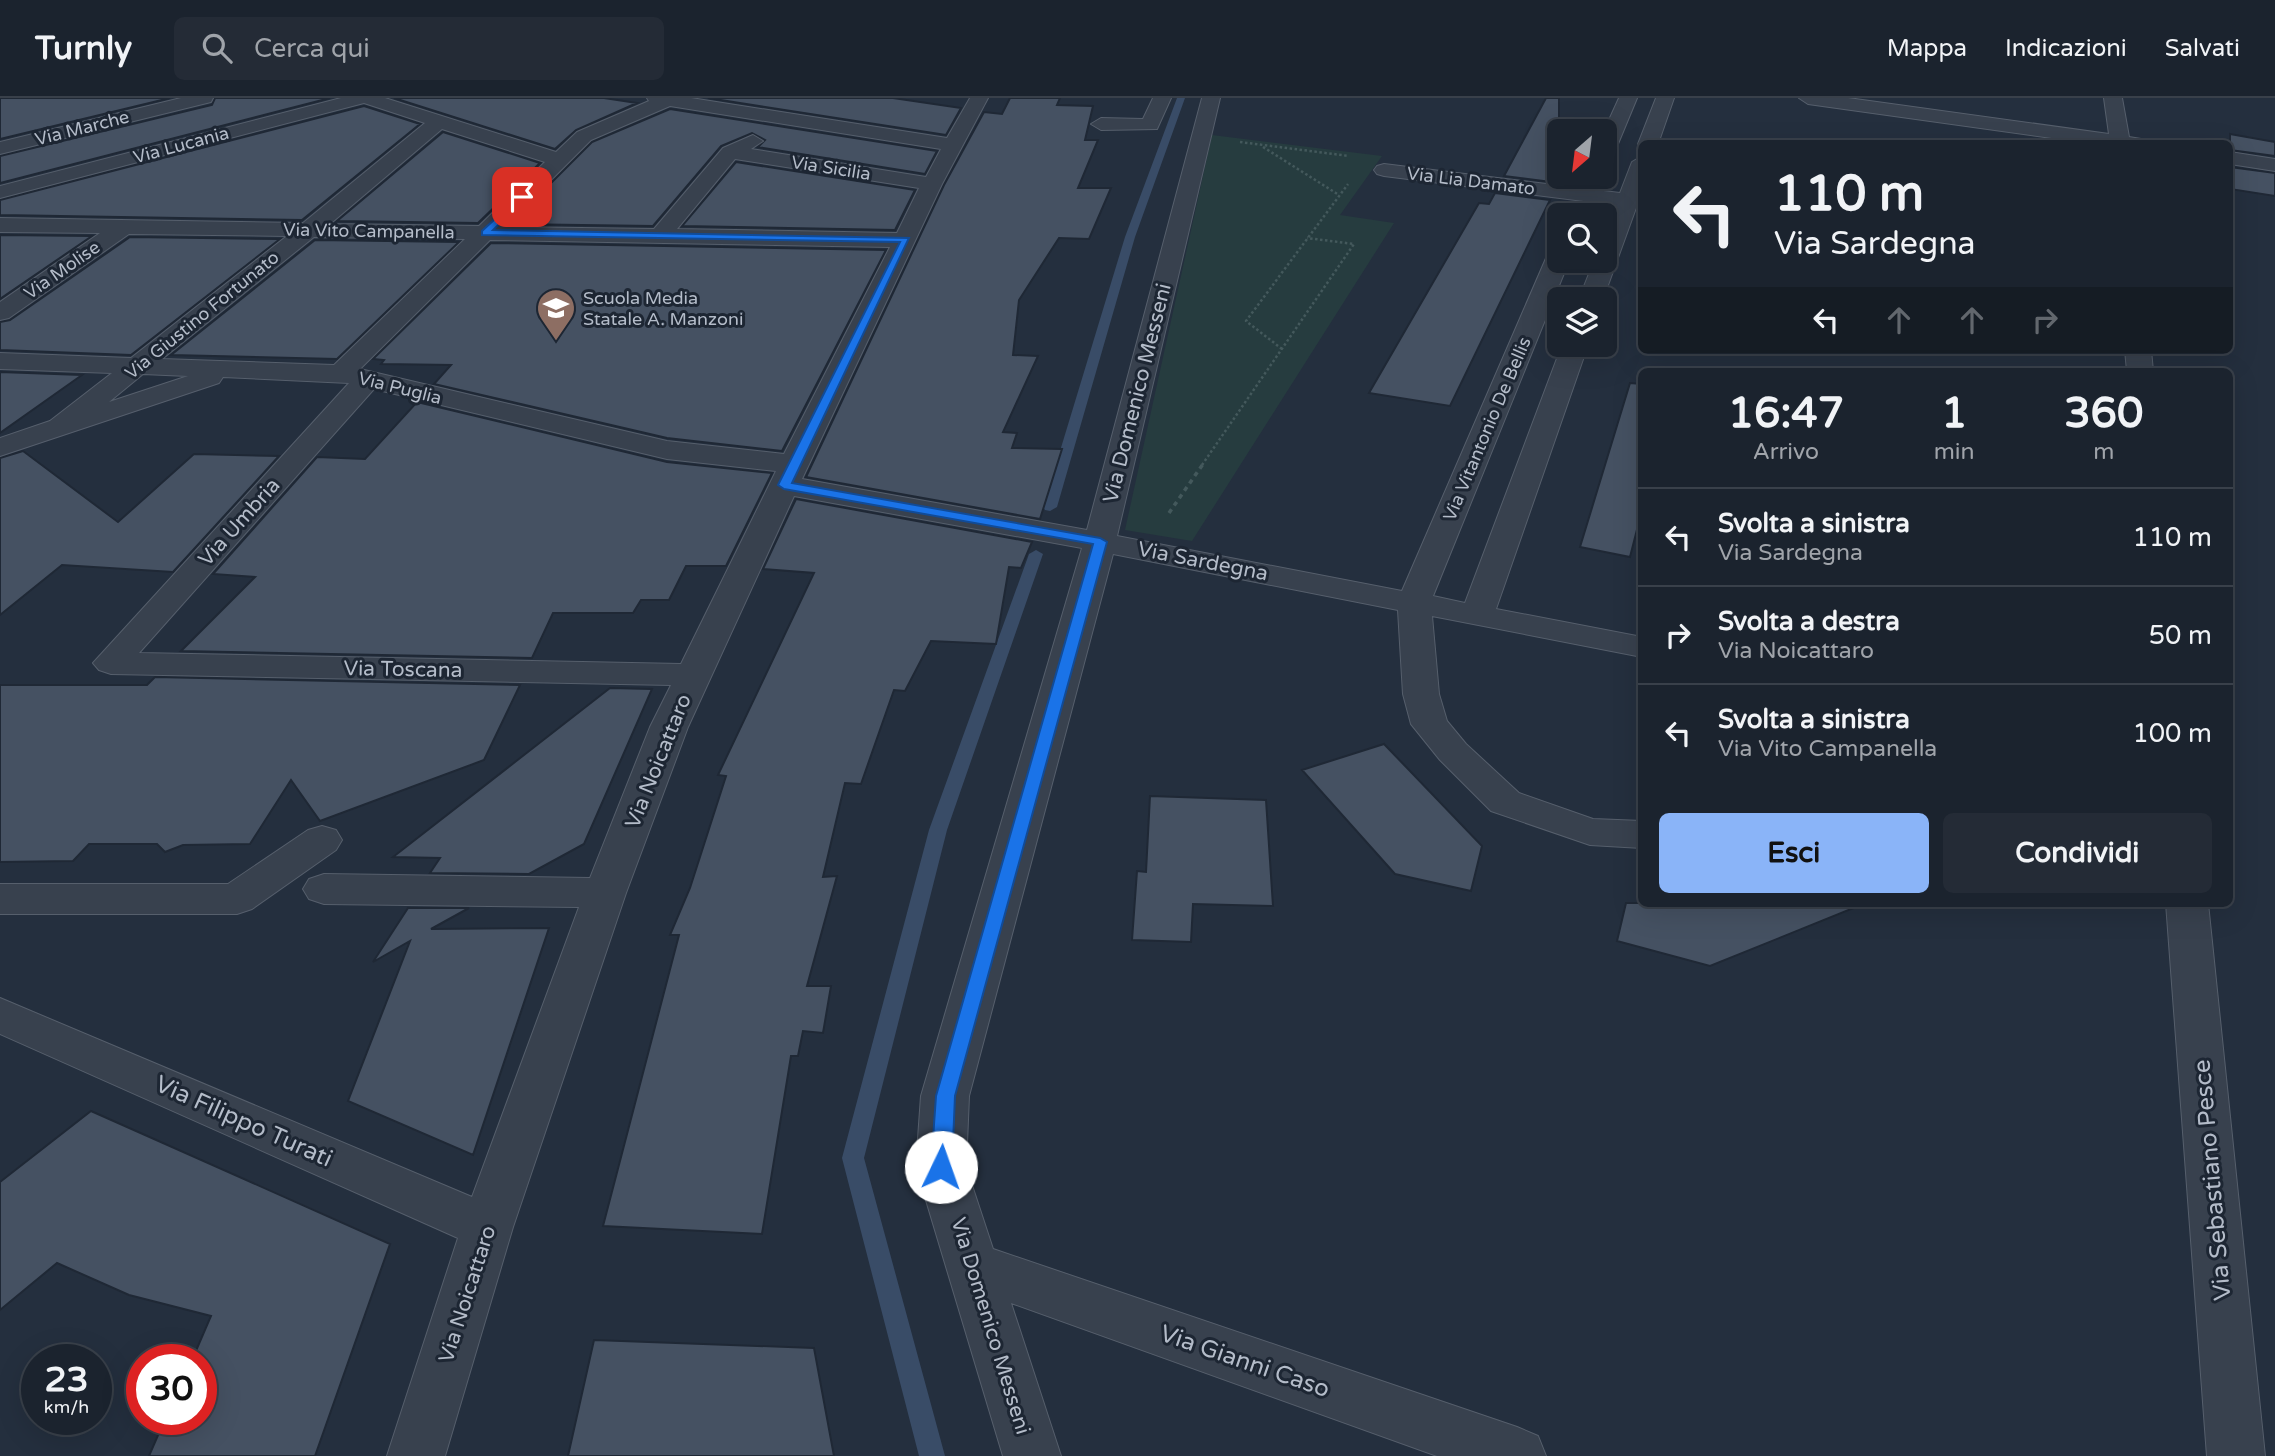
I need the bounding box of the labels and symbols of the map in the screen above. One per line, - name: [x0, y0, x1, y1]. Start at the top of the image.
- street label: Via Marche: [33, 106, 131, 150]
- north arrow: [1547, 119, 1617, 189]
- street label: Via Lucania: [131, 122, 231, 168]
- street label: Via Sicilia: [790, 151, 872, 185]
- street label: Via Lia Damato: [1406, 162, 1536, 200]
- pin: [492, 167, 552, 227]
- street label: Via Vito Campanella: [283, 219, 455, 243]
- street label: Via Molise: [20, 236, 104, 304]
- street label: Via Giustino Fortunato: [121, 246, 283, 384]
- street label: Via Domenico Messeni: [1098, 281, 1177, 506]
- school or university icon: Scuola Media Statale A. Manzoni: [535, 287, 577, 342]
- place label: Scuola Media Statale A. Manzoni: [583, 287, 743, 330]
- street label: Via Vitantonio De Bellis: [1438, 334, 1536, 524]
- street label: Via Puglia: [356, 367, 444, 409]
- street label: Via Umbria: [193, 473, 285, 572]
- street label: Via Sardegna: [1136, 537, 1270, 586]
- street label: Via Toscana: [343, 656, 463, 683]
- street label: Via Noicattaro: [620, 690, 697, 832]
- street label: Via Sebastiano Pesce: [2188, 1058, 2237, 1302]
- street label: Via Filippo Turati: [151, 1069, 337, 1174]
- position arrow: [904, 1130, 978, 1204]
- street label: Via Domenico Messeni: [946, 1215, 1035, 1438]
- street label: Via Noicattaro: [434, 1223, 501, 1366]
- street label: Via Gianni Caso: [1156, 1319, 1333, 1404]
- speed limit sign: 30: [126, 1344, 217, 1435]

